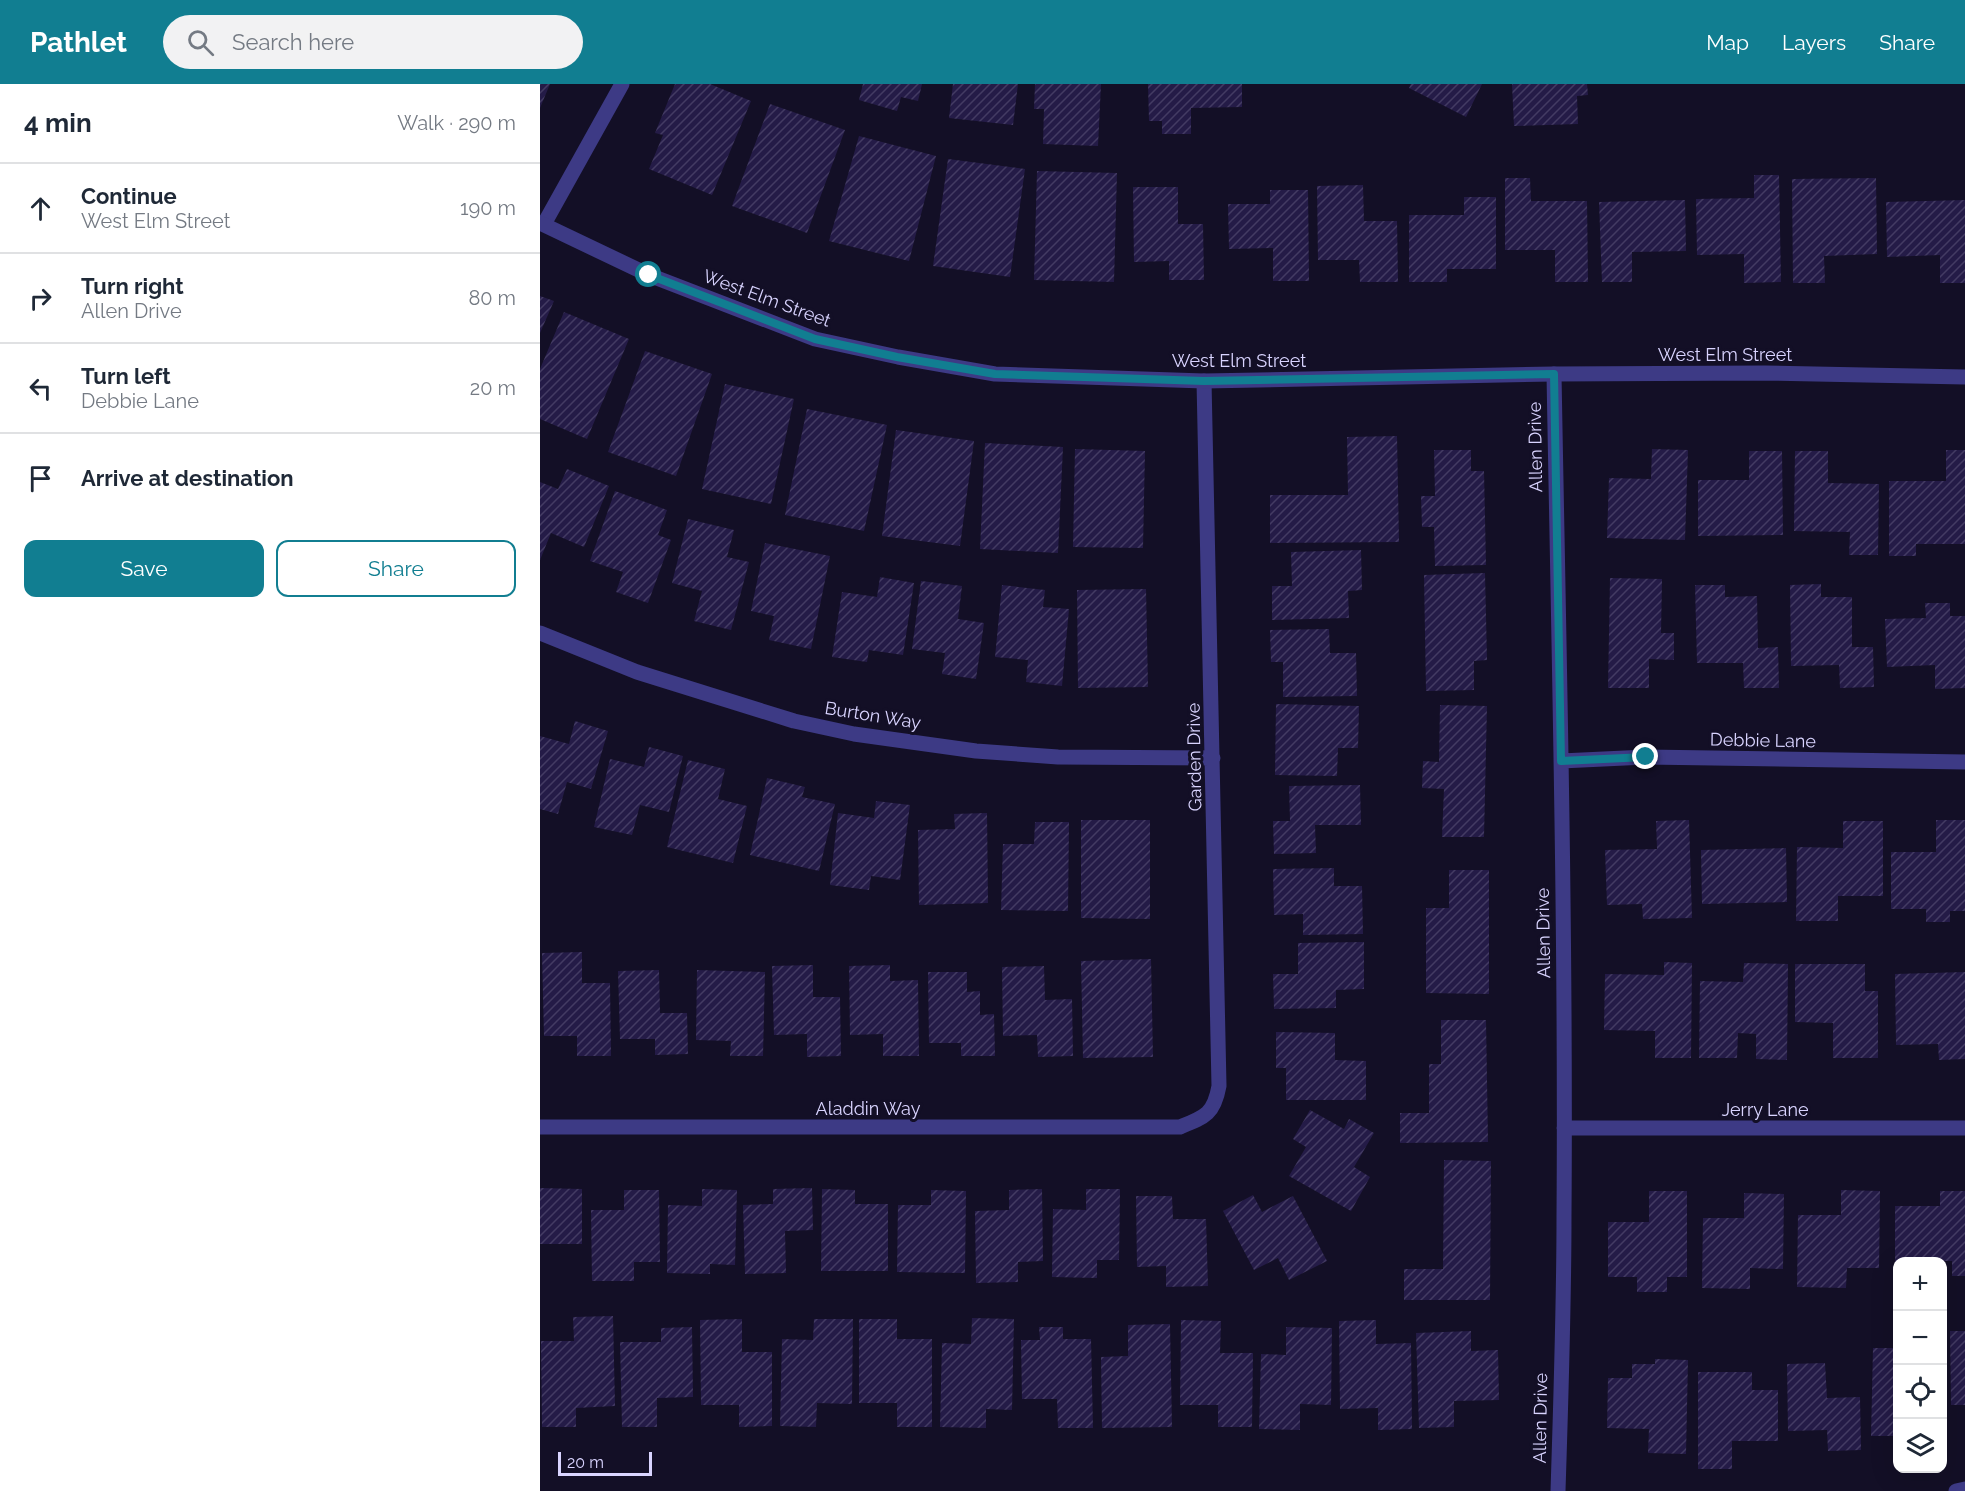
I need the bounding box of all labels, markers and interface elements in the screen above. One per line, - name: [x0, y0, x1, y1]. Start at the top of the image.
- search box: [163, 15, 583, 69]
- text: Pathlet: [30, 26, 127, 59]
- icon: search: [184, 26, 217, 59]
- text: Search here: [232, 29, 354, 55]
- text: Map: [1706, 30, 1749, 55]
- text: Layers: [1782, 30, 1846, 55]
- text: Share: [1879, 30, 1935, 55]
- text: 4 min: [24, 108, 92, 138]
- text: Walk · 290 m: [397, 111, 516, 135]
- text: Continue: [81, 183, 177, 209]
- icon: ahead: [24, 192, 57, 225]
- text: 190 m: [460, 196, 516, 220]
- text: West Elm Street: [81, 209, 230, 233]
- route start: [635, 261, 661, 287]
- street label: West Elm Street: [700, 265, 834, 331]
- text: Turn right: [81, 273, 184, 299]
- icon: right: [24, 282, 57, 315]
- text: 80 m: [468, 286, 516, 310]
- text: Allen Drive: [81, 299, 182, 323]
- street label: West Elm Street: [1658, 344, 1792, 365]
- street label: West Elm Street: [1172, 350, 1306, 371]
- text: Turn left: [81, 363, 171, 389]
- icon: left: [24, 372, 57, 405]
- text: 20 m: [470, 376, 516, 400]
- text: Debbie Lane: [81, 389, 199, 413]
- street label: Allen Drive: [1524, 401, 1546, 492]
- icon: arrive: [24, 462, 57, 495]
- text: Arrive at destination: [81, 465, 294, 491]
- button: Save: [24, 540, 264, 597]
- button: Share: [276, 540, 516, 597]
- street label: Burton Way: [823, 697, 923, 733]
- street label: Garden Drive: [1183, 702, 1205, 811]
- street label: Debbie Lane: [1710, 729, 1817, 751]
- route end: [1632, 743, 1658, 769]
- street label: Allen Drive: [1532, 887, 1554, 978]
- street label: Aladdin Way: [816, 1098, 921, 1119]
- street label: Jerry Lane: [1722, 1099, 1809, 1120]
- map controls: [1893, 1257, 1947, 1473]
- button: +: [1893, 1257, 1947, 1311]
- button: −: [1893, 1311, 1947, 1365]
- button: locate: [1893, 1365, 1947, 1419]
- street label: Allen Drive: [1529, 1372, 1551, 1463]
- button: layers: [1893, 1419, 1947, 1473]
- scale bar: [558, 1449, 652, 1476]
- text: 20 m: [567, 1453, 604, 1472]

